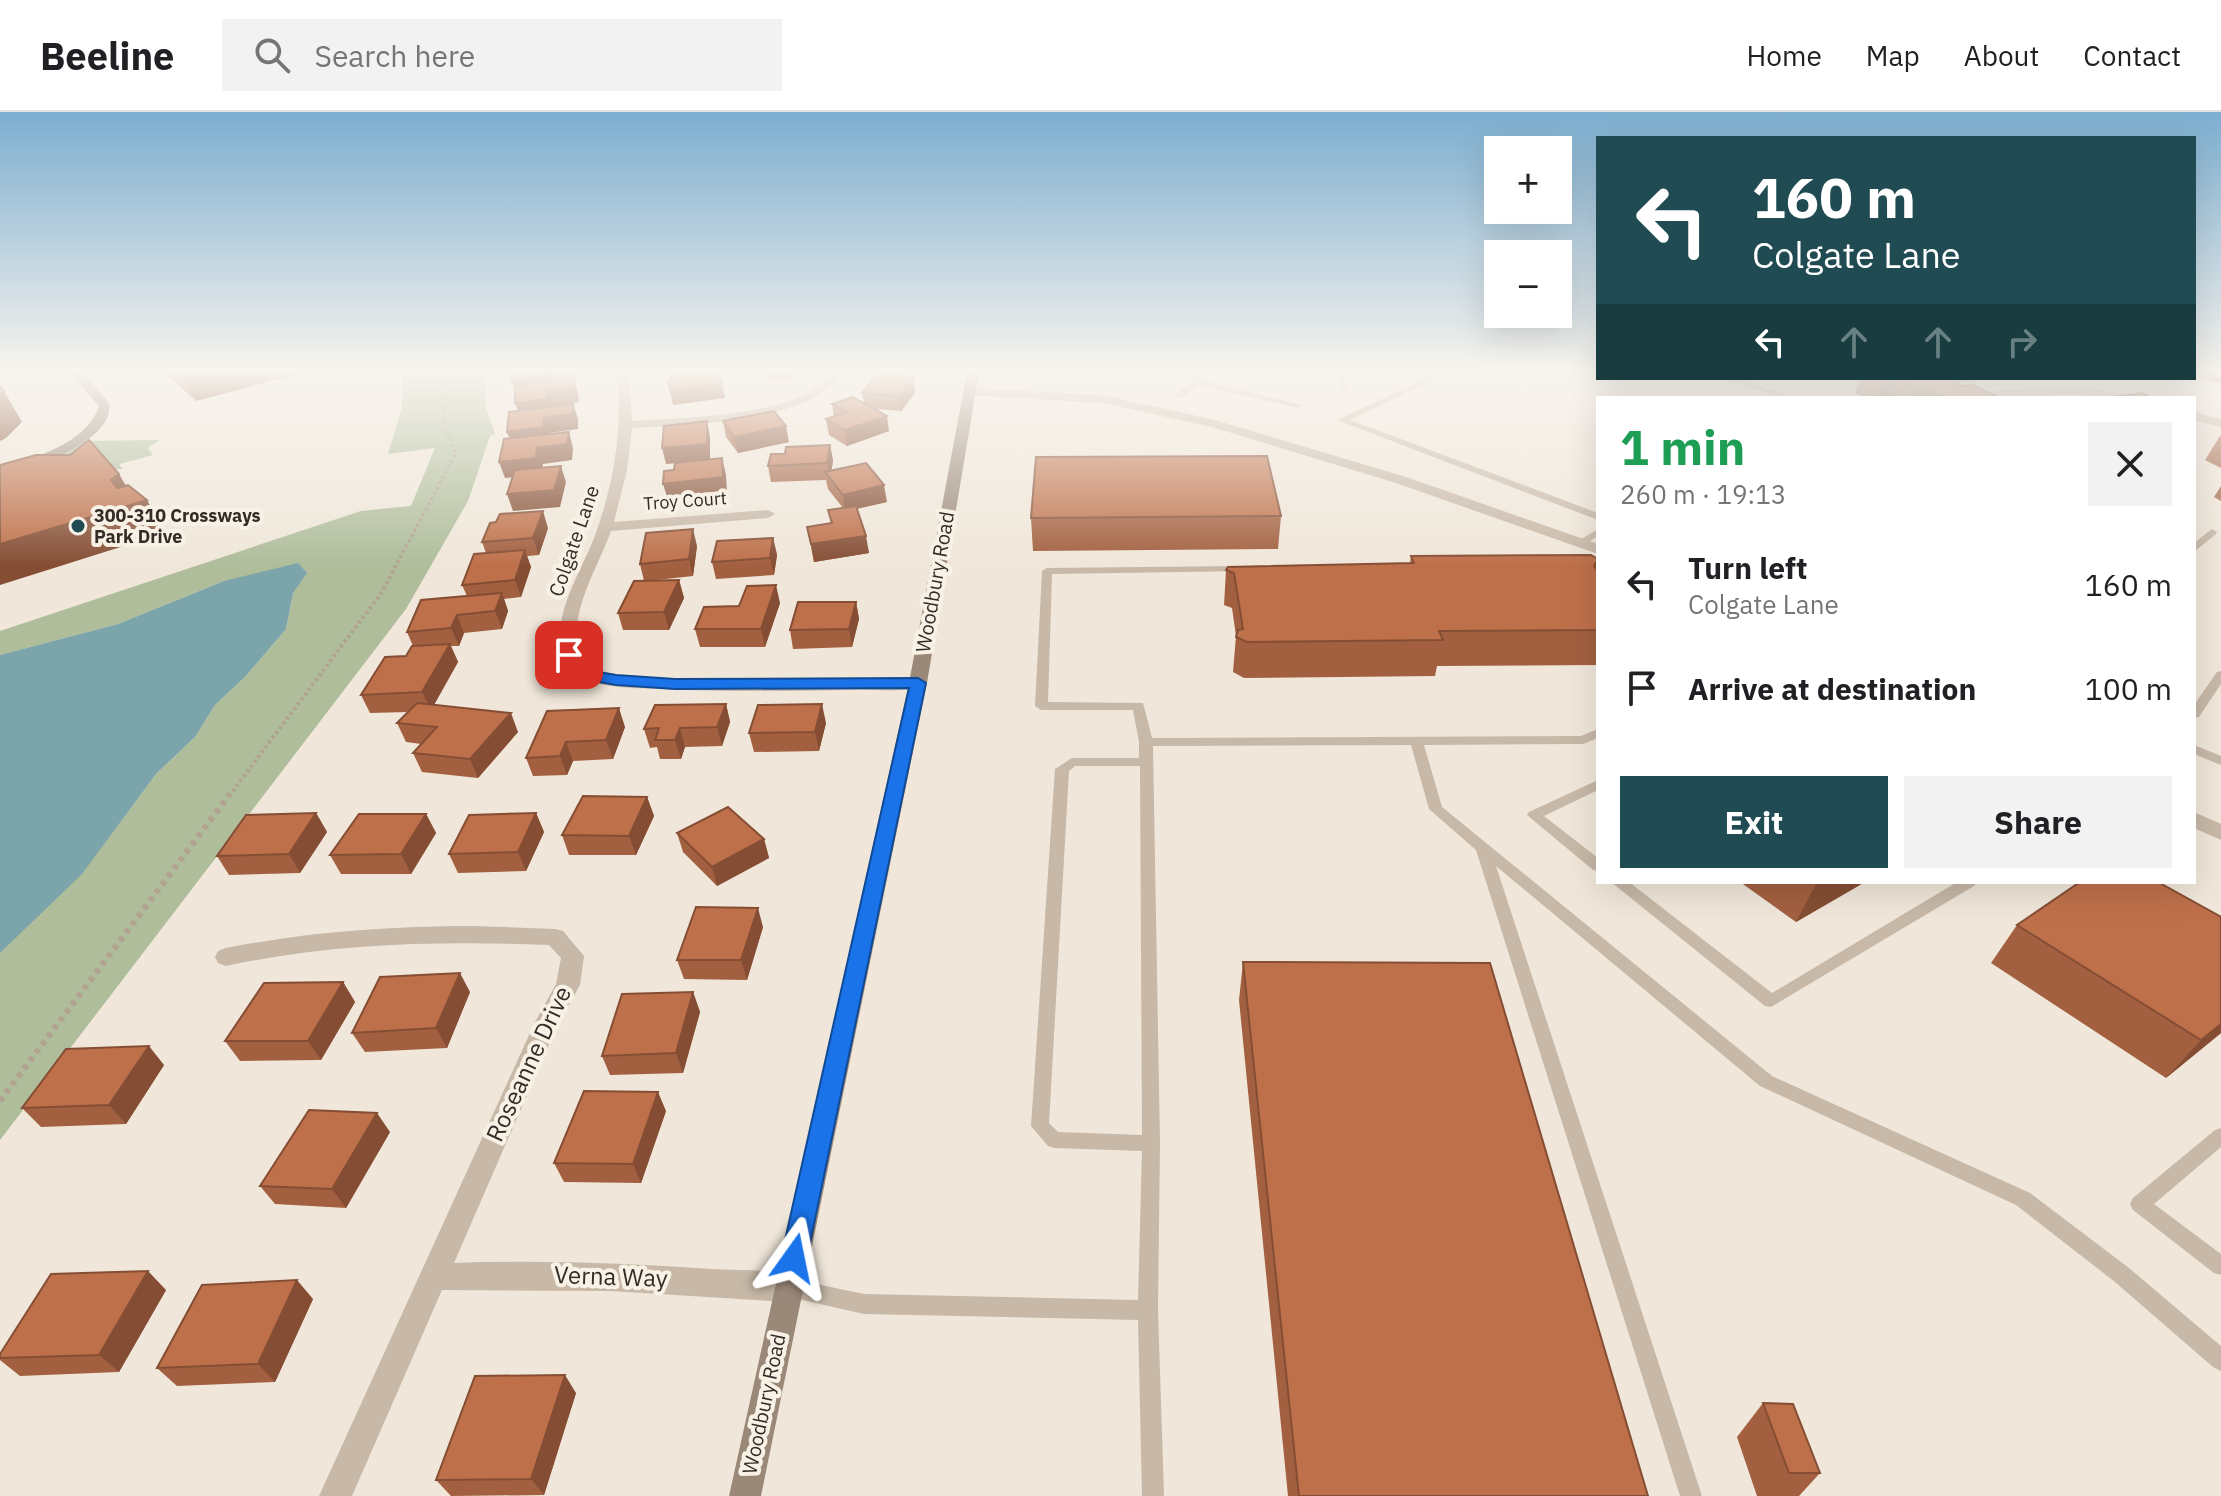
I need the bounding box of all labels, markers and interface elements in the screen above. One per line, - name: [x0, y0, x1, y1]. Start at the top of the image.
- search box: [222, 19, 782, 91]
- text: Beeline: [40, 31, 174, 80]
- icon: search: [250, 33, 294, 77]
- text: Search here: [314, 36, 475, 75]
- text: Home: [1746, 37, 1822, 74]
- text: Map: [1866, 37, 1920, 74]
- text: About: [1964, 37, 2039, 74]
- text: Contact: [2083, 37, 2181, 74]
- map controls: [1484, 136, 1572, 328]
- button: +: [1484, 136, 1572, 224]
- text: 160 m: [1752, 161, 1916, 233]
- icon: left: [1620, 168, 1724, 272]
- text: Colgate Lane: [1752, 231, 1961, 278]
- button: −: [1484, 240, 1572, 328]
- icon: left: [1748, 320, 1792, 364]
- icon: ahead: [1832, 320, 1876, 364]
- icon: ahead: [1916, 320, 1960, 364]
- icon: right: [2000, 320, 2044, 364]
- text: 1 min: [1620, 416, 1745, 478]
- button: close: [2088, 422, 2172, 506]
- text: 260 m · 19:13: [1620, 477, 1786, 511]
- street label: Colgate Lane: [542, 482, 605, 600]
- street label: Troy Court: [642, 486, 728, 515]
- place label: 300-310 Crossways Park Drive: [94, 504, 261, 548]
- street label: Woodbury Road: [909, 509, 960, 655]
- marker: 300-310 Crossways Park Drive: [69, 517, 87, 535]
- text: Turn left: [1688, 548, 1807, 587]
- icon: left: [1620, 562, 1664, 606]
- text: 160 m: [2085, 565, 2172, 604]
- text: Colgate Lane: [1688, 587, 1839, 621]
- pin: [535, 621, 603, 689]
- icon: arrive: [547, 633, 591, 677]
- icon: arrive: [1620, 666, 1664, 710]
- text: Arrive at destination: [1688, 669, 1976, 708]
- text: 100 m: [2085, 669, 2172, 708]
- button: Exit: [1620, 776, 1888, 868]
- button: Share: [1904, 776, 2172, 868]
- street label: Roseanne Drive: [478, 981, 578, 1146]
- position arrow: [752, 1216, 836, 1300]
- street label: Verna Way: [554, 1258, 668, 1294]
- street label: Woodbury Road: [735, 1331, 792, 1476]

